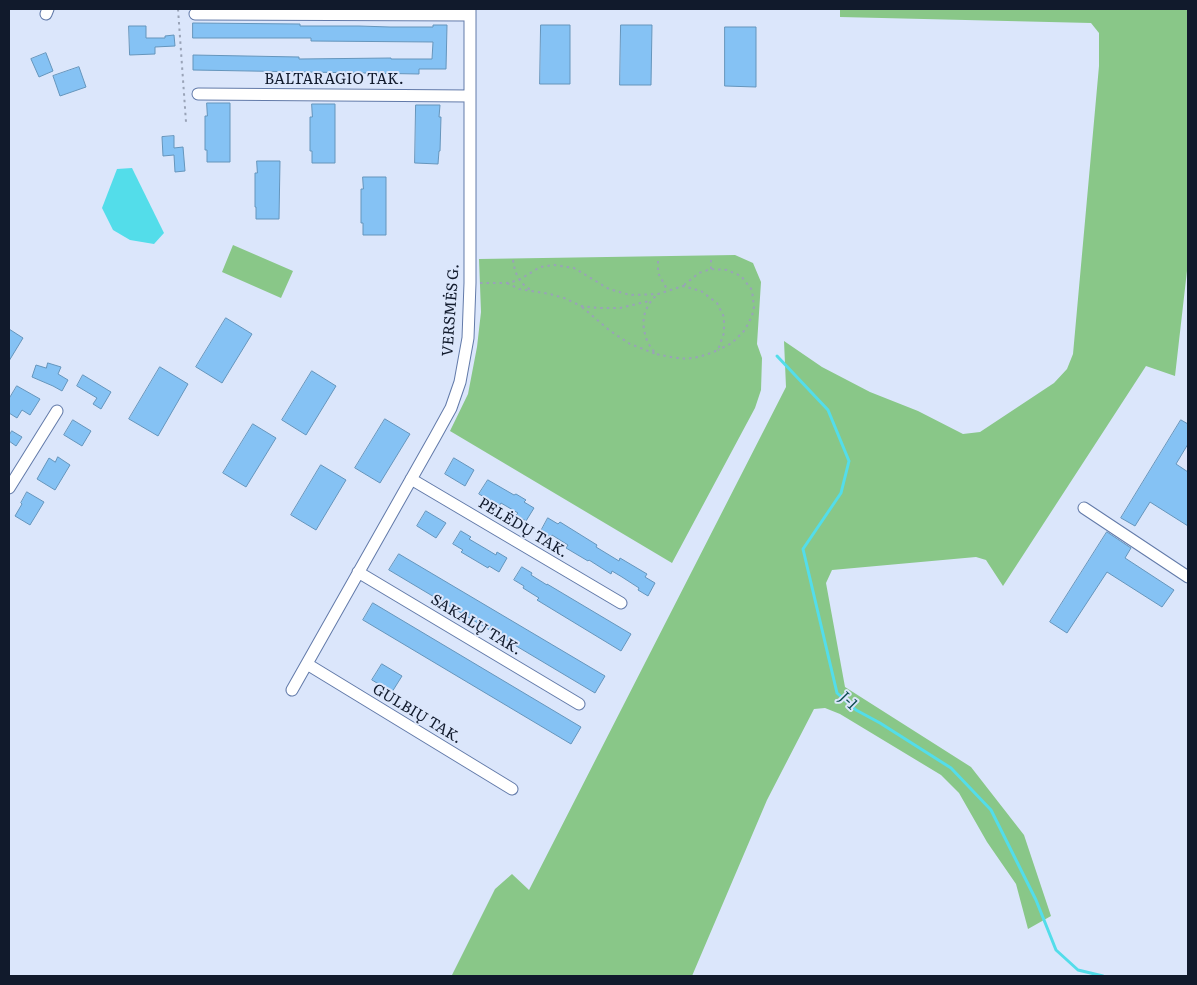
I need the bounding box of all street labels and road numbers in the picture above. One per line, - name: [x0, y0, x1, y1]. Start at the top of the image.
- street label: BALTARAGIO TAK.: [264, 71, 404, 89]
- street label: VERSMĖS G.: [439, 263, 463, 357]
- street label: PELĖDŲ TAK.: [475, 494, 571, 562]
- street label: SAKALŲ TAK.: [427, 591, 525, 659]
- street label: GULBIŲ TAK.: [369, 680, 465, 748]

